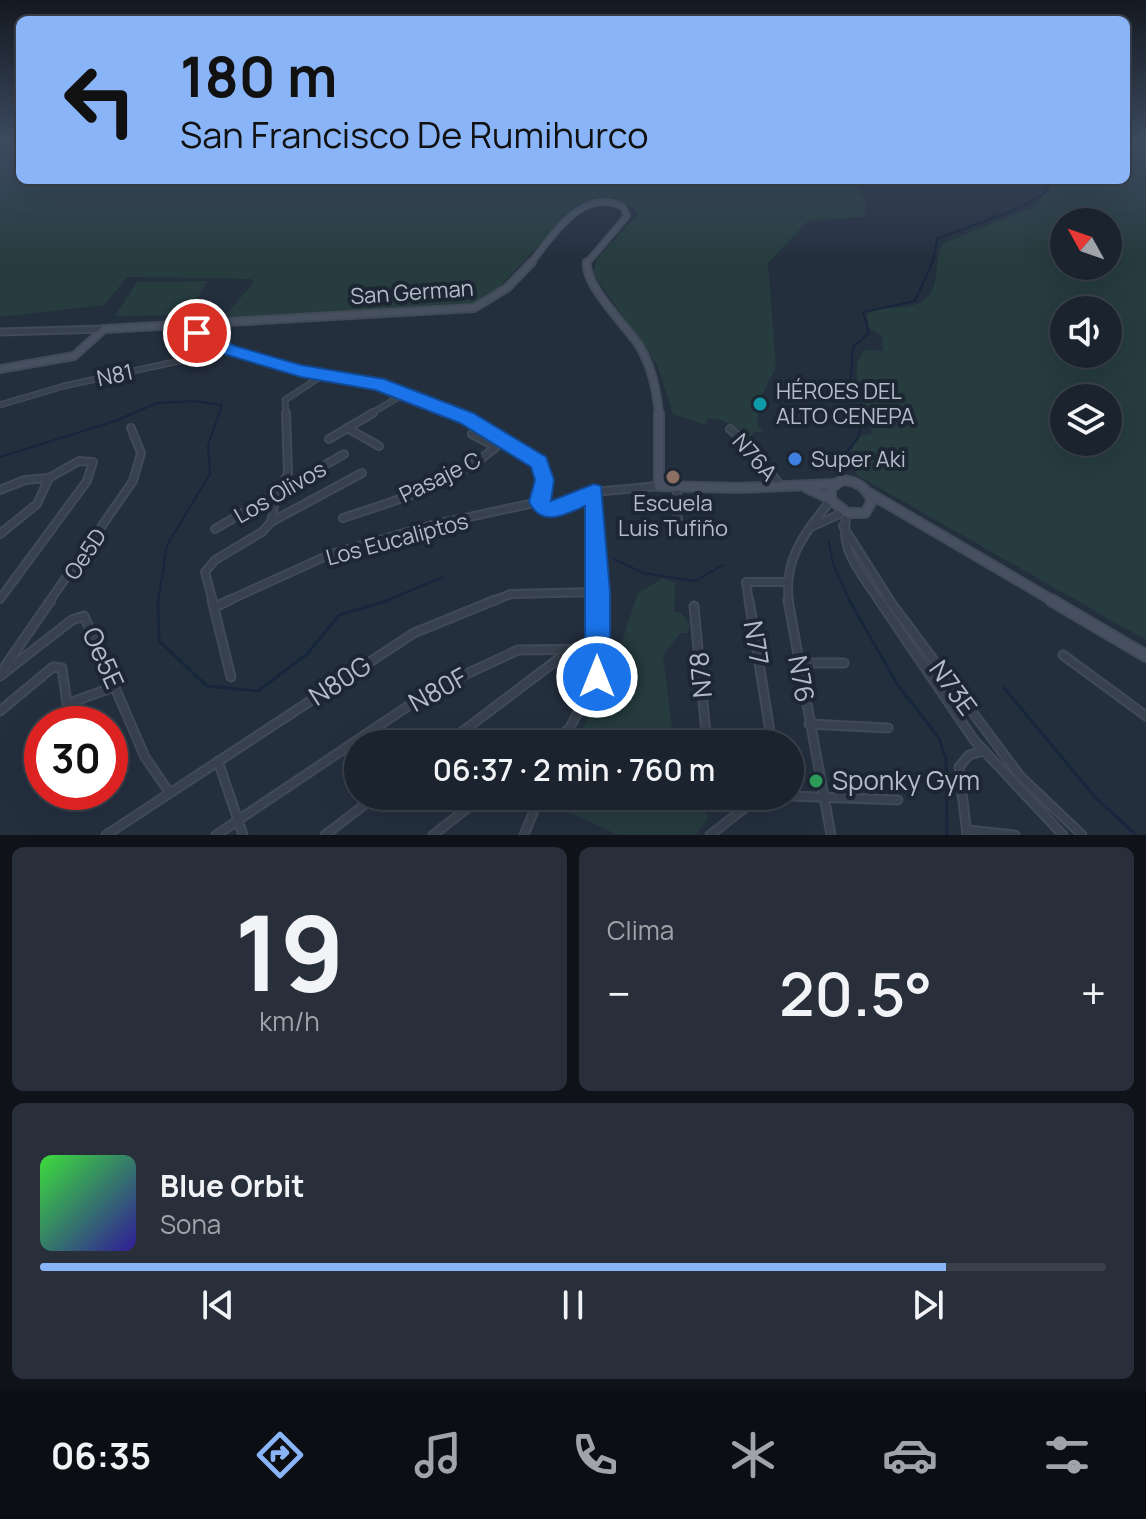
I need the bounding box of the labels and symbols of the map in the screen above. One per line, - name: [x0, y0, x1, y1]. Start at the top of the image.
- north arrow: [1050, 208, 1122, 280]
- street label: San German: [349, 273, 475, 311]
- pin: [163, 299, 231, 367]
- street label: N81: [94, 357, 136, 393]
- place label: HÉROES DEL ALTO CENEPA: [776, 376, 914, 431]
- marker: HÉROES DEL ALTO CENEPA: [751, 395, 769, 413]
- street label: N76A: [726, 427, 784, 487]
- street label: Pasaje C: [394, 444, 486, 510]
- place label: Super Aki: [811, 444, 906, 474]
- marker: Super Aki: [786, 450, 804, 468]
- street label: Los Olivos: [229, 454, 331, 530]
- marker: Escuela Luis Tufiño: [664, 468, 682, 486]
- place label: Escuela Luis Tufiño: [618, 488, 728, 543]
- street label: Los Eucaliptos: [323, 506, 471, 572]
- street label: Oe5D: [57, 522, 113, 586]
- street label: N77: [736, 618, 778, 668]
- street label: Oe5E: [74, 621, 133, 694]
- position arrow: [555, 635, 639, 719]
- street label: N80G: [302, 647, 377, 714]
- street label: N78: [680, 651, 720, 700]
- street label: N76: [780, 653, 824, 705]
- street label: N73E: [922, 653, 986, 722]
- street label: N80F: [402, 658, 473, 720]
- speed limit sign: 30: [24, 706, 128, 810]
- place label: Sponky Gym: [832, 762, 980, 798]
- marker: Sponky Gym: [807, 772, 825, 790]

